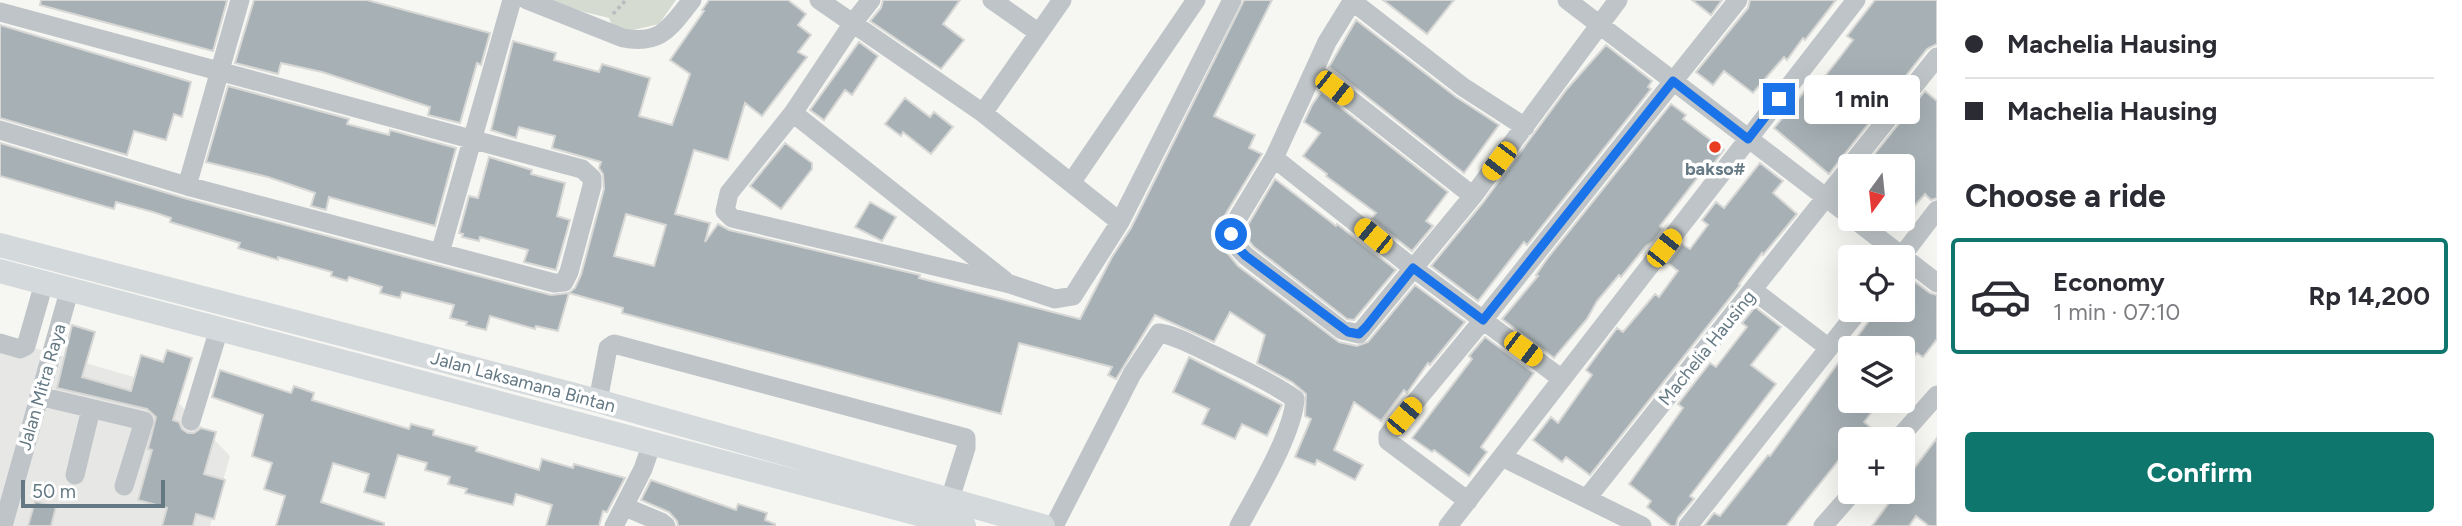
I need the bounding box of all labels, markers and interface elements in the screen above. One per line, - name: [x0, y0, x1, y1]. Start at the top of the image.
- text: Machelia Hausing: [2007, 28, 2217, 60]
- car: [1311, 67, 1358, 109]
- callout: 1 min: [1803, 74, 1919, 124]
- route end: [1763, 83, 1795, 115]
- text: 1 min: [1835, 85, 1889, 113]
- text: Machelia Hausing: [2007, 95, 2217, 127]
- car: [1478, 138, 1521, 184]
- marker: bakso#: [1707, 139, 1723, 155]
- north arrow: [1838, 154, 1914, 231]
- map controls: [1838, 154, 1915, 504]
- place label: bakso#: [1685, 158, 1746, 180]
- text: Choose a ride: [1965, 177, 2166, 215]
- car: [1351, 215, 1396, 257]
- route start: [1215, 218, 1247, 250]
- car: [1643, 225, 1686, 271]
- button: locate: [1838, 245, 1915, 322]
- icon: car: [1969, 265, 2032, 328]
- text: Economy: [2053, 266, 2165, 298]
- text: Rp 14,200: [2309, 280, 2430, 312]
- street label: Machelia Hausing: [1654, 286, 1760, 410]
- text: 1 min · 07:10: [2053, 298, 2180, 326]
- street label: Jalan Mitra Raya: [13, 321, 71, 453]
- car: [1500, 328, 1547, 370]
- button: layers: [1838, 336, 1915, 413]
- street label: Jalan Laksamana Bintan: [428, 347, 618, 417]
- car: [1383, 393, 1426, 439]
- button: +: [1838, 427, 1915, 504]
- button: Confirm: [1965, 432, 2434, 512]
- scale bar: [21, 477, 164, 509]
- text: 50 m: [32, 480, 76, 503]

